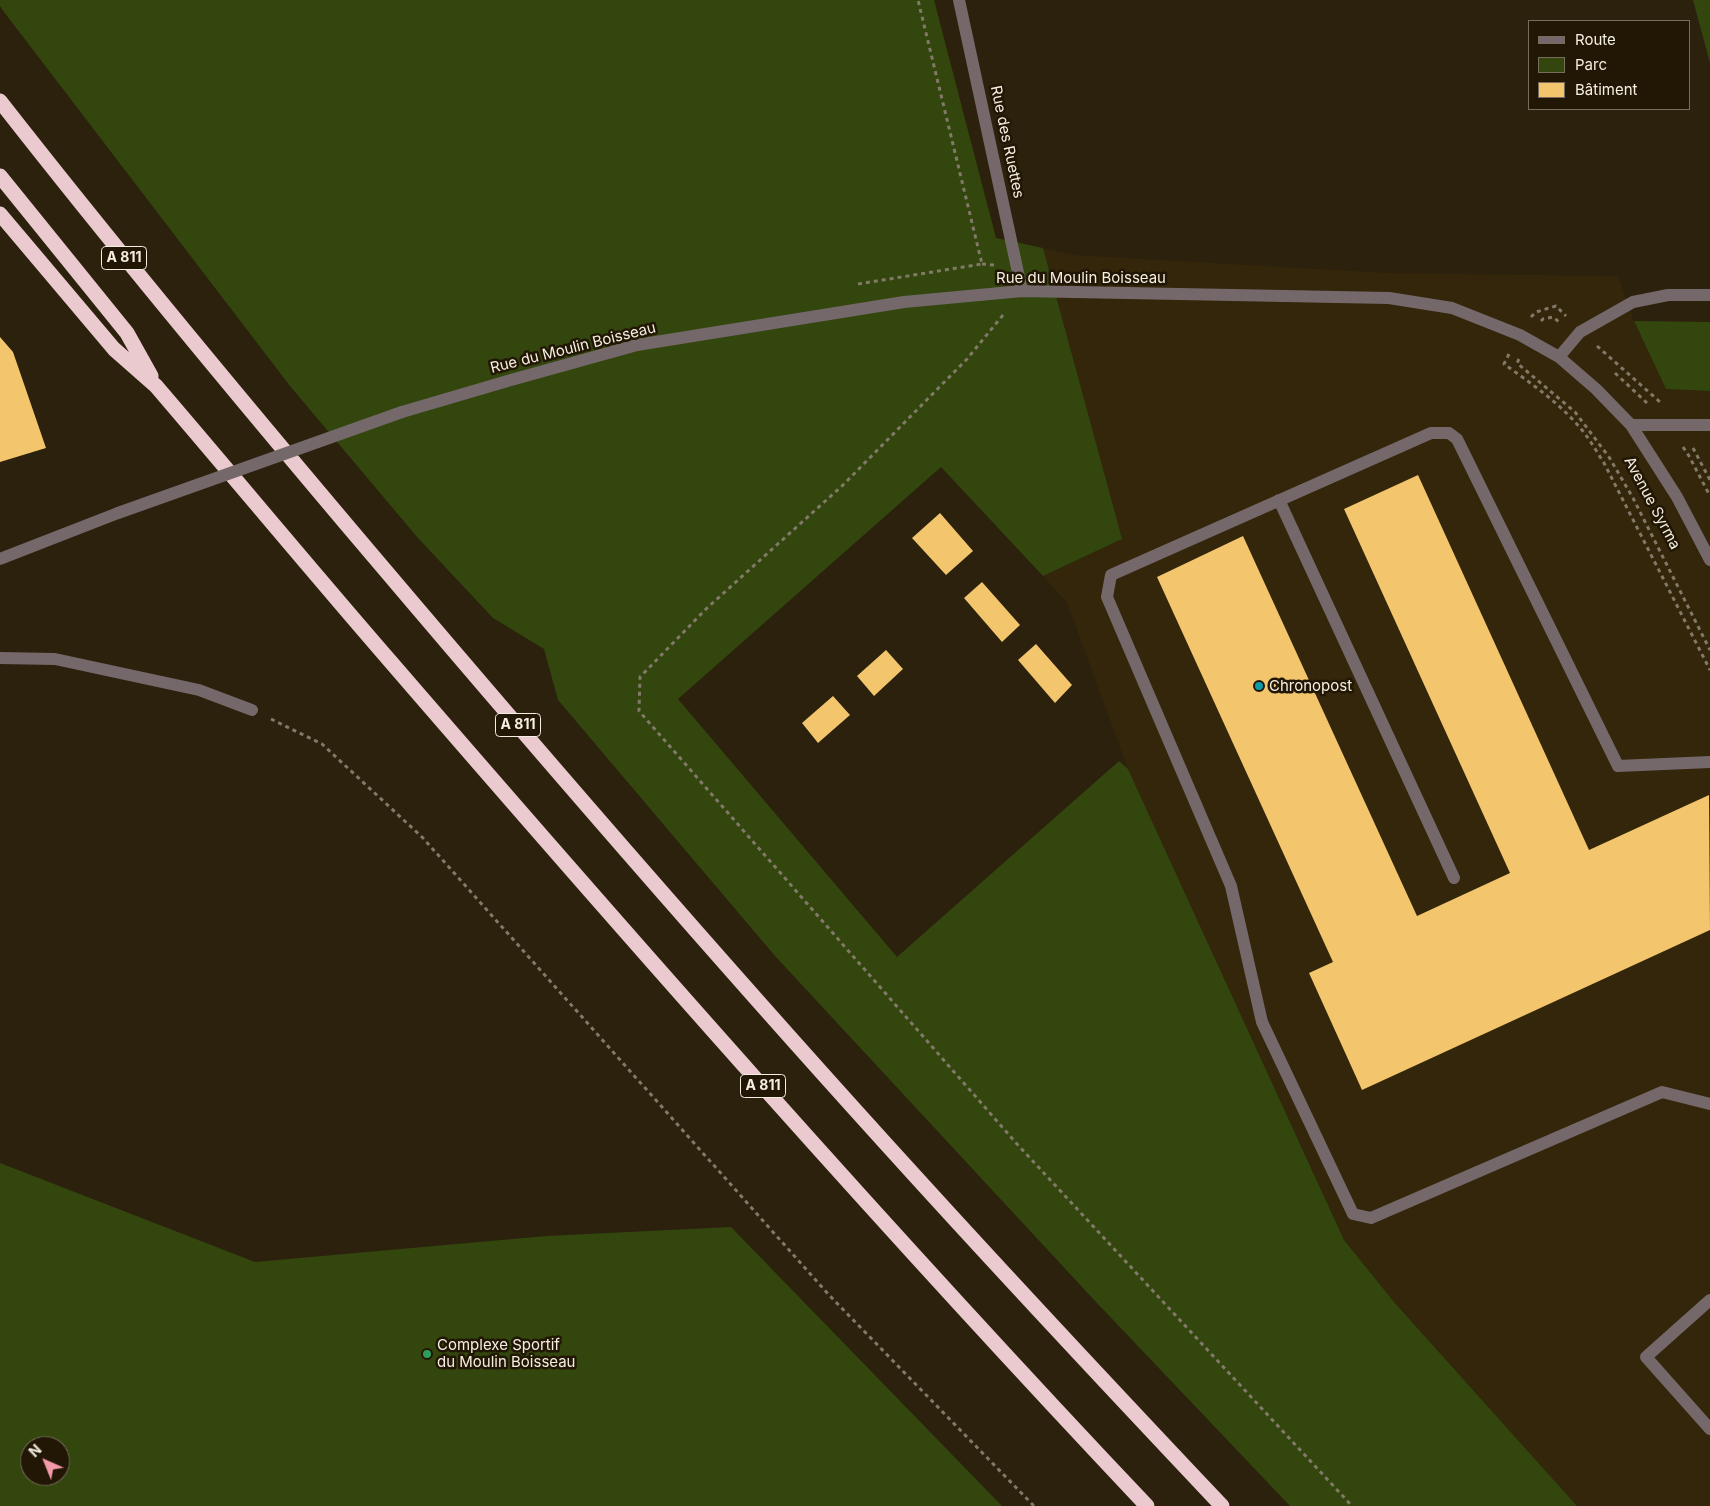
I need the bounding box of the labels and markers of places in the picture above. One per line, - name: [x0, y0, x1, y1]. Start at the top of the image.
- place label: Chronopost: [1269, 677, 1352, 695]
- marker: Chronopost: [1253, 680, 1265, 692]
- place label: Complexe Sportif du Moulin Boisseau: [437, 1336, 575, 1371]
- marker: Complexe Sportif du Moulin Boisseau: [421, 1348, 433, 1360]

